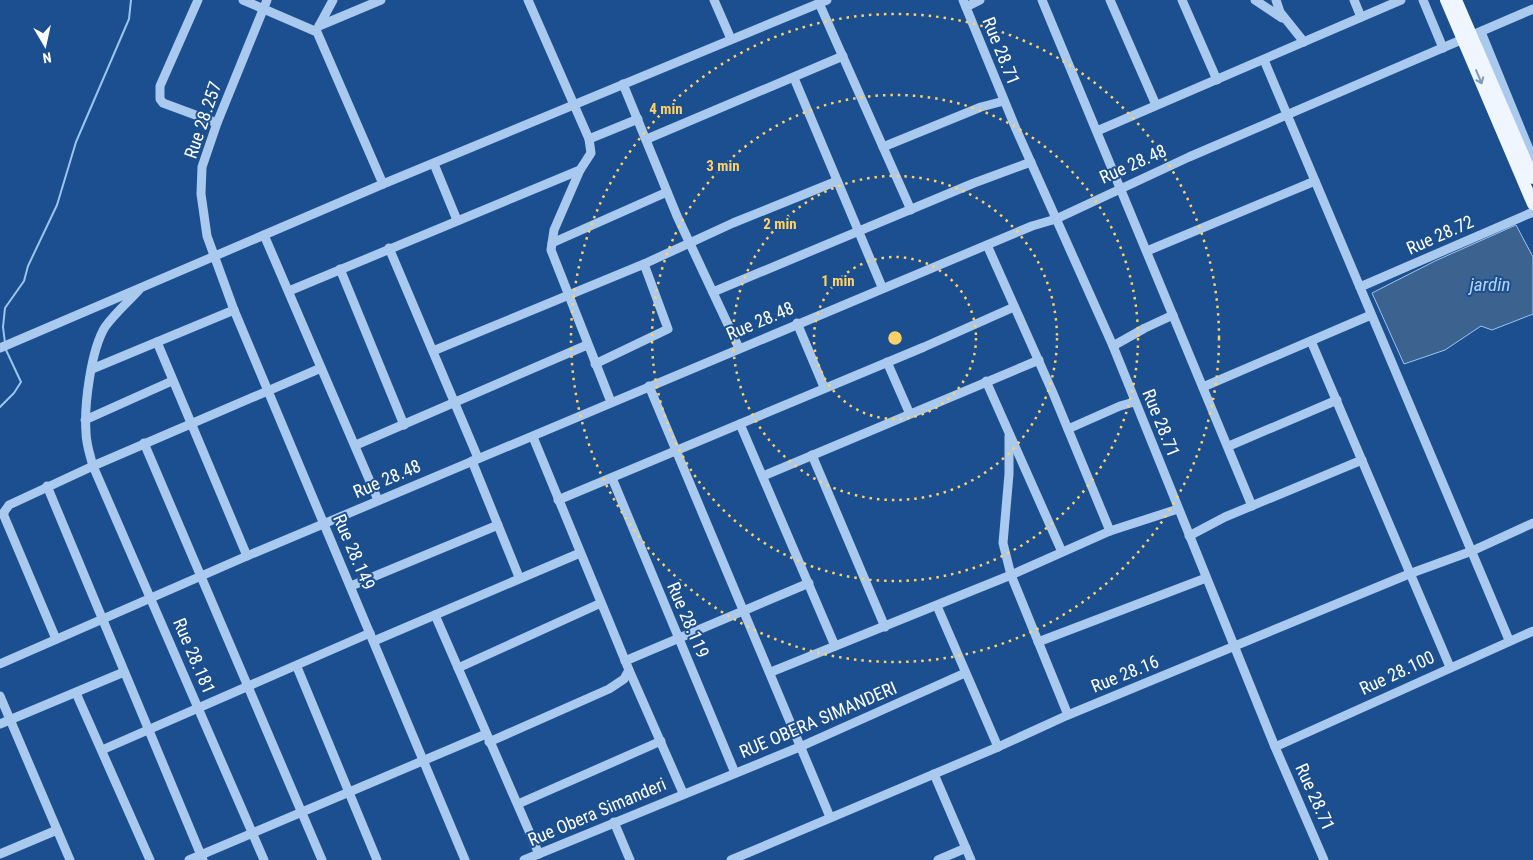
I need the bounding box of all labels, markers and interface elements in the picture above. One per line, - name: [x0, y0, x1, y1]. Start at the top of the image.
- street label: Rue 28.71: [978, 14, 1025, 88]
- north arrow: [20, 20, 70, 70]
- text: N: [42, 49, 53, 66]
- one-way arrow: [1474, 69, 1484, 84]
- street label: Rue 28.257: [180, 78, 226, 161]
- text: 4 min: [649, 100, 683, 118]
- street label: Rue 28.48: [1096, 139, 1170, 188]
- text: 3 min: [706, 157, 740, 175]
- street label: Rue 28.72: [1403, 210, 1477, 259]
- text: 2 min: [763, 215, 797, 233]
- text: 1 min: [821, 272, 855, 290]
- water label: jardin: [1468, 273, 1510, 296]
- street label: Rue 28.48: [723, 297, 797, 344]
- centre of rings: [886, 329, 904, 347]
- street label: Rue 28.71: [1138, 386, 1185, 460]
- street label: Rue 28.48: [350, 455, 424, 502]
- street label: Rue 28.149: [329, 511, 380, 593]
- street label: Rue 28.119: [663, 579, 714, 661]
- street label: Rue 28.181: [169, 615, 220, 697]
- street label: Rue 28.100: [1356, 646, 1437, 699]
- street label: Rue 28.16: [1088, 650, 1162, 697]
- street label: RUE OBERA SIMANDERI: [736, 677, 900, 762]
- street label: Rue 28.71: [1291, 760, 1340, 834]
- street label: Rue Obera Simanderi: [524, 773, 669, 850]

